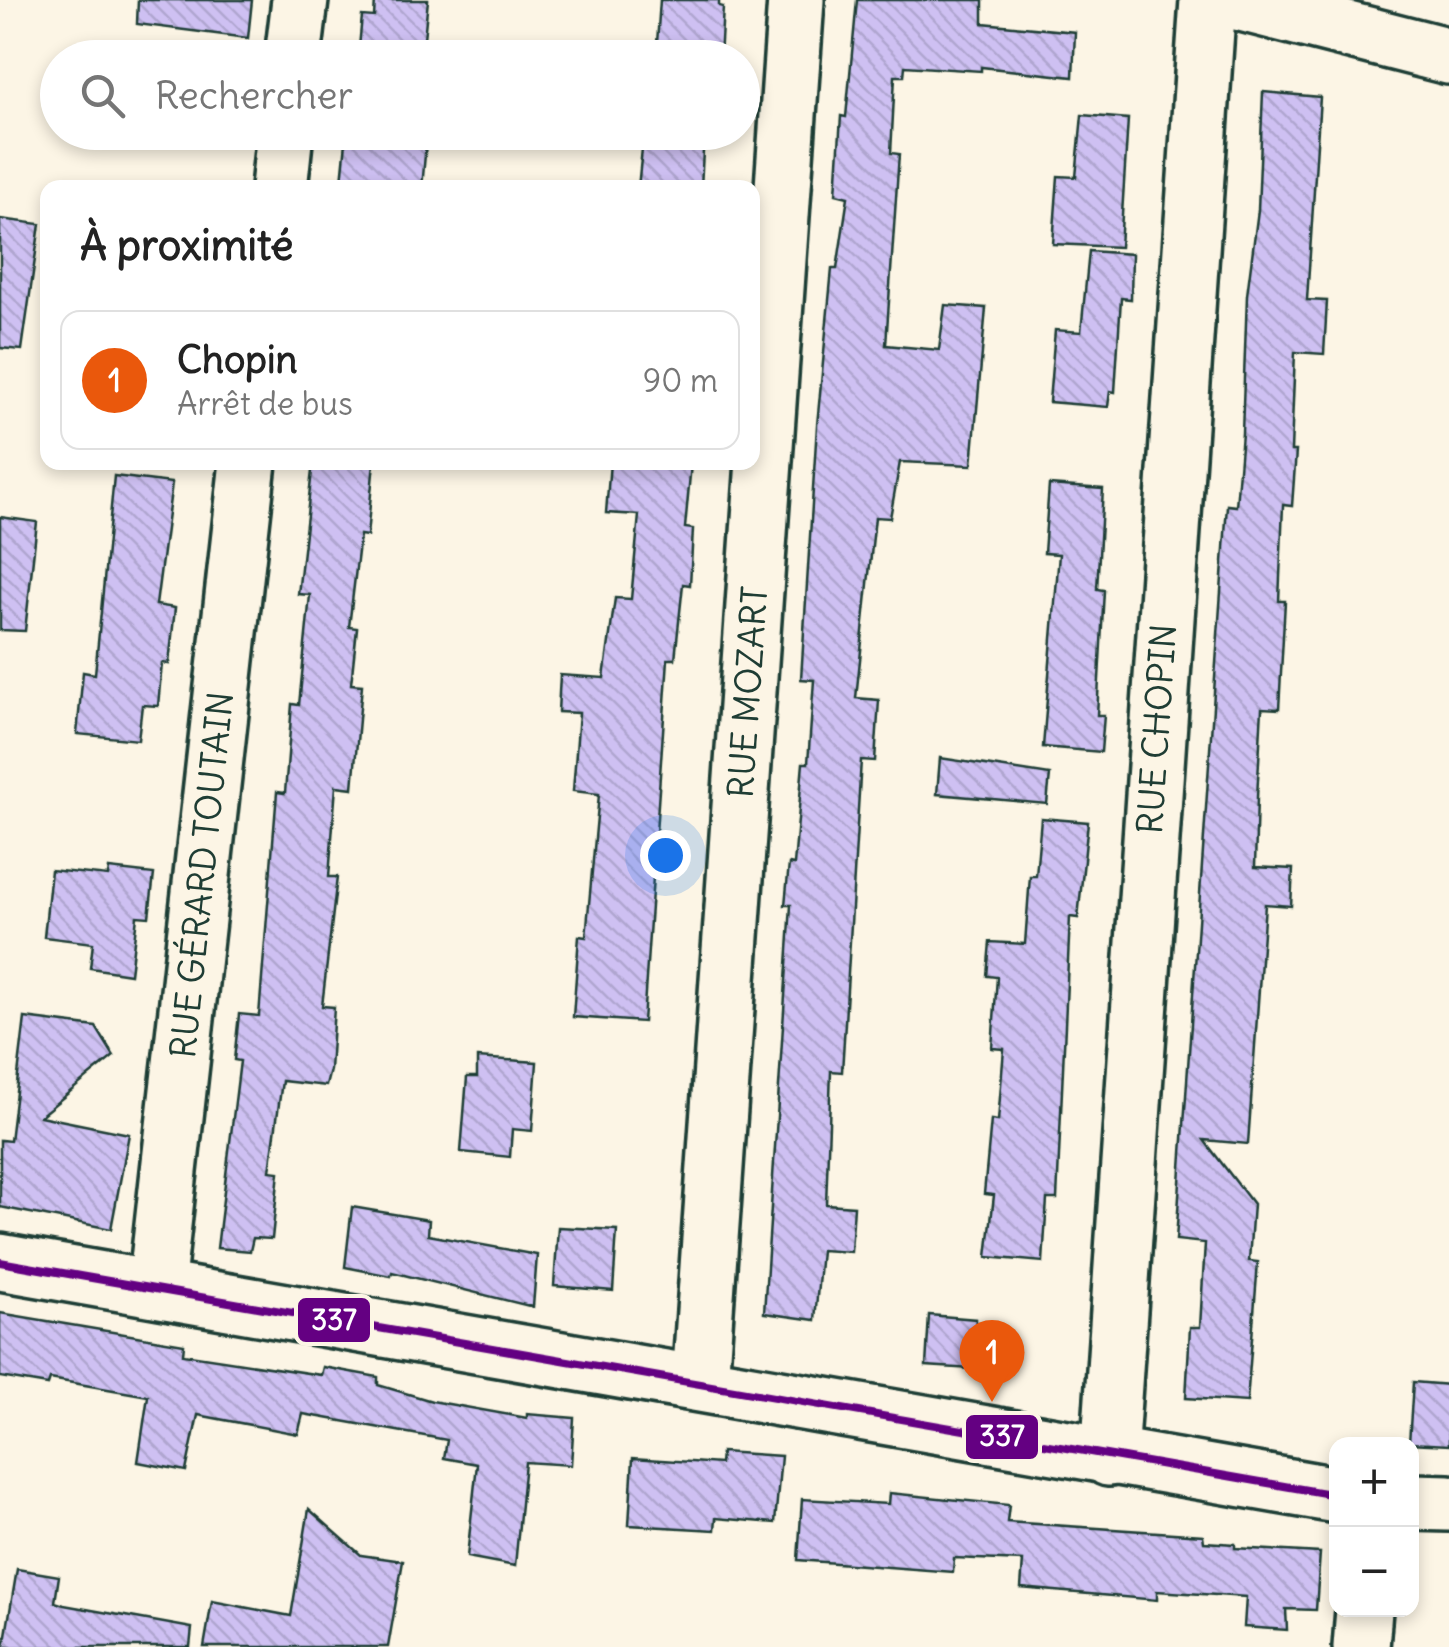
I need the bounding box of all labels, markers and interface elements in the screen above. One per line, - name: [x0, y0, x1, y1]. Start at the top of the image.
- search box: [40, 40, 760, 150]
- icon: search: [75, 68, 130, 123]
- text: Rechercher: [155, 72, 353, 119]
- text: À proximité: [80, 219, 293, 271]
- text: Chopin: [177, 336, 297, 383]
- text: 1: [108, 360, 121, 401]
- text: 90 m: [643, 360, 718, 401]
- text: Arrêt de bus: [177, 383, 353, 424]
- street label: RUE MOZART: [718, 585, 776, 799]
- street label: RUE CHOPIN: [1127, 623, 1185, 835]
- street label: RUE GÉRARD TOUTAIN: [160, 690, 242, 1060]
- your location: [640, 830, 691, 881]
- line badge: 337: [296, 1296, 372, 1344]
- text: 337: [311, 1302, 357, 1338]
- pin: 1: [960, 1320, 1024, 1402]
- line badge: 337: [964, 1413, 1040, 1461]
- text: 337: [979, 1418, 1025, 1454]
- map controls: [1329, 1437, 1419, 1617]
- button: +: [1329, 1437, 1419, 1527]
- button: −: [1329, 1527, 1419, 1617]

